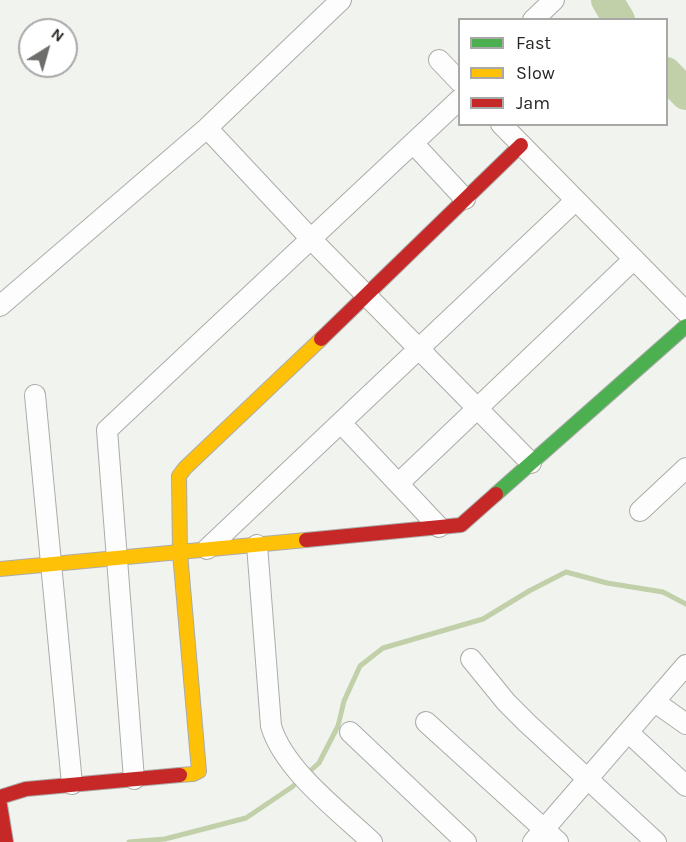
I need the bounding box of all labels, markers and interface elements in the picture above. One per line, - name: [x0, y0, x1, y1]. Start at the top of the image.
- north arrow: [18, 18, 78, 78]
- legend: [458, 18, 668, 126]
- text: N: [48, 24, 68, 46]
- text: Fast: [516, 32, 551, 54]
- text: Slow: [516, 62, 555, 84]
- text: Jam: [516, 92, 550, 114]

